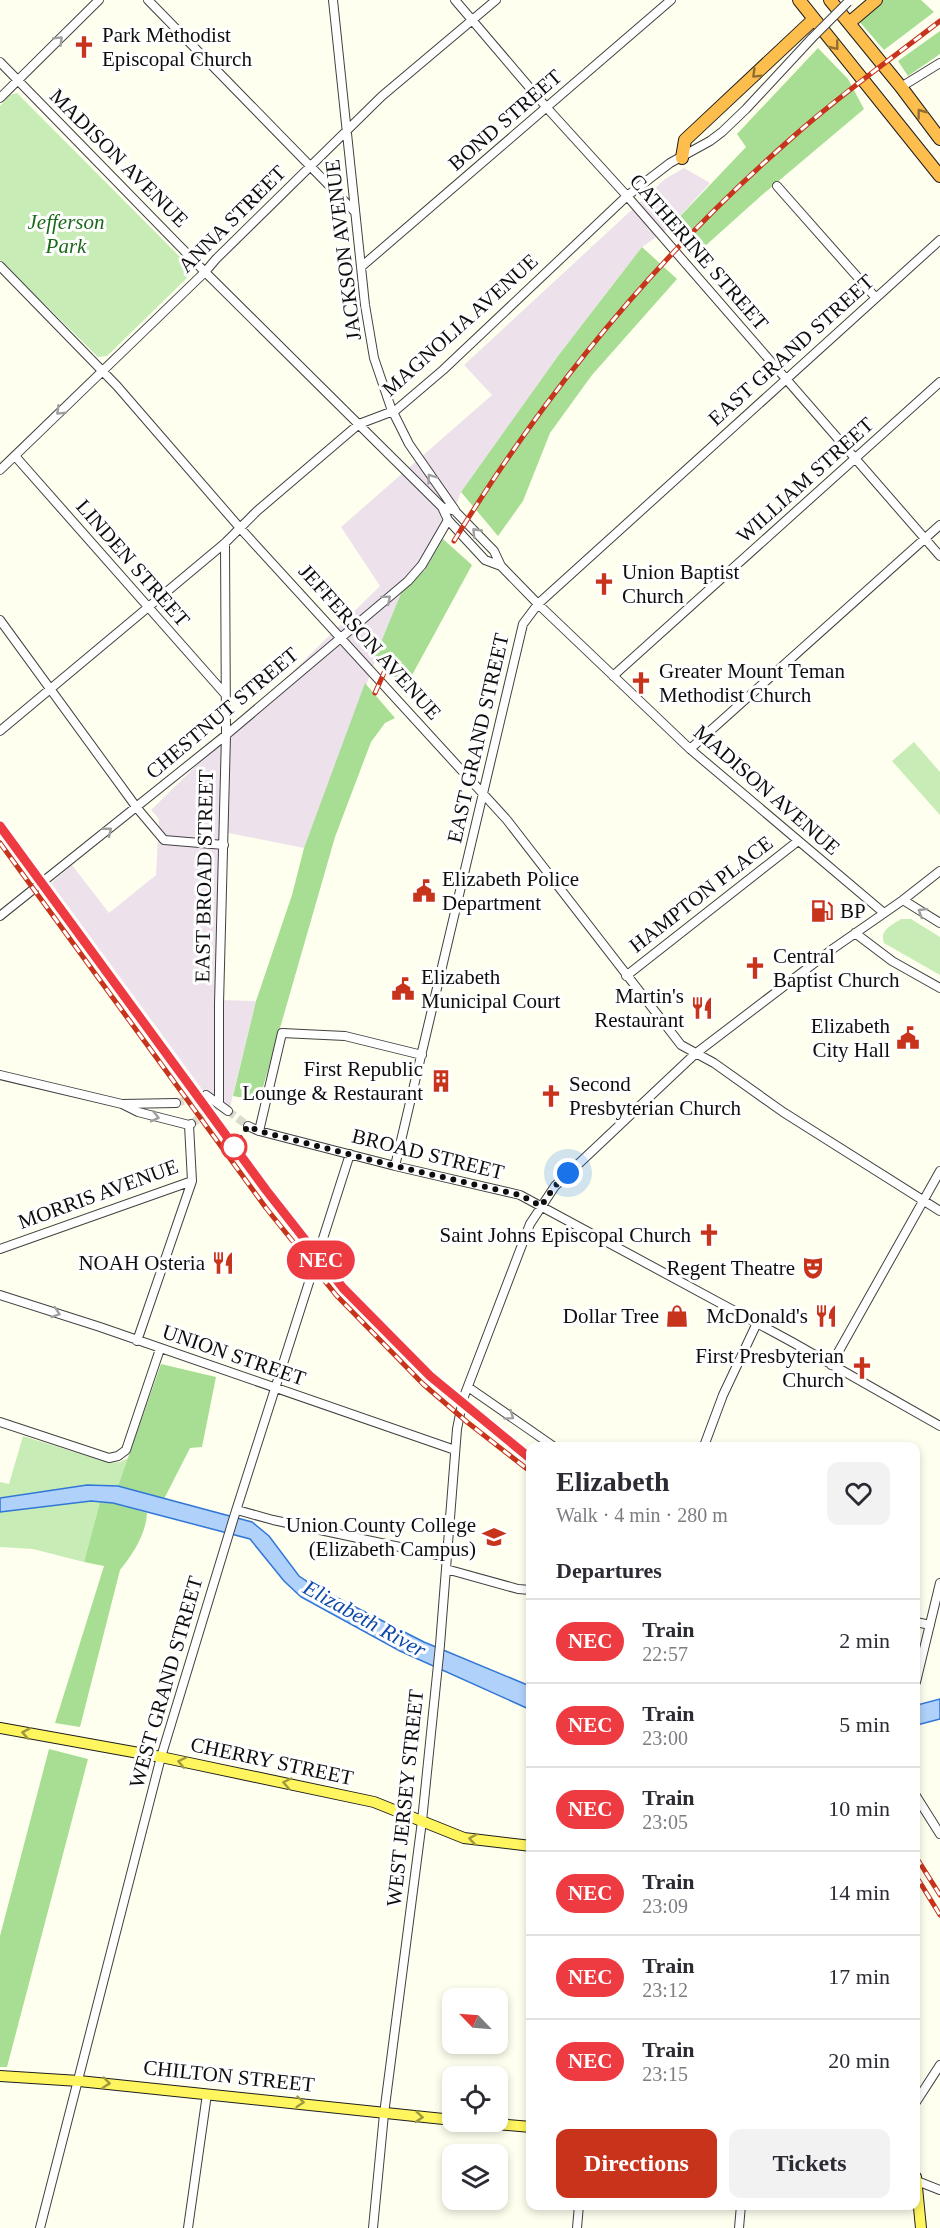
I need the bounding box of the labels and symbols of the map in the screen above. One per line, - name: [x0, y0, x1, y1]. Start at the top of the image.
- place label: Park Methodist Episcopal Church: [102, 23, 252, 71]
- church icon: Park Methodist Episcopal Church: [71, 34, 97, 60]
- one-way arrow: [51, 37, 62, 48]
- one-way arrow: [828, 39, 839, 50]
- street label: BOND STREET: [444, 64, 566, 176]
- one-way arrow: [753, 67, 763, 78]
- street label: MADISON AVENUE: [45, 84, 193, 232]
- one-way arrow: [917, 108, 928, 119]
- street label: JACKSON AVENUE: [320, 158, 366, 342]
- street label: ANNA STREET: [173, 160, 291, 278]
- street label: CATHERINE STREET: [625, 169, 773, 335]
- park label: Jefferson Park: [28, 210, 104, 258]
- street label: MAGNOLIA AVENUE: [377, 249, 543, 401]
- street label: EAST GRAND STREET: [703, 269, 879, 431]
- one-way arrow: [57, 404, 68, 415]
- street label: WILLIAM STREET: [732, 412, 878, 548]
- one-way arrow: [428, 473, 439, 484]
- street label: LINDEN STREET: [71, 495, 195, 632]
- one-way arrow: [472, 528, 483, 539]
- street label: JEFFERSON AVENUE: [294, 559, 446, 725]
- place label: Union Baptist Church: [622, 560, 739, 608]
- church icon: Union Baptist Church: [591, 571, 617, 597]
- one-way arrow: [380, 595, 391, 606]
- street label: EAST GRAND STREET: [442, 631, 514, 845]
- street label: CHESTNUT STREET: [141, 642, 303, 784]
- place label: Greater Mount Teman Methodist Church: [659, 659, 845, 707]
- church icon: Greater Mount Teman Methodist Church: [628, 670, 654, 696]
- street label: MADISON AVENUE: [689, 720, 845, 860]
- street label: EAST BROAD STREET: [190, 769, 218, 983]
- one-way arrow: [101, 827, 112, 838]
- street label: HAMPTON PLACE: [625, 831, 777, 957]
- place label: Elizabeth Police Department: [442, 867, 579, 915]
- public building icon: Elizabeth Police Department: [411, 878, 437, 904]
- fuel station icon: BP: [809, 898, 835, 924]
- place label: BP: [840, 899, 866, 923]
- one-way arrow: [917, 908, 928, 919]
- place label: Central Baptist Church: [773, 944, 900, 992]
- church icon: Central Baptist Church: [742, 955, 768, 981]
- place label: Elizabeth Municipal Court: [421, 965, 561, 1013]
- public building icon: Elizabeth Municipal Court: [390, 976, 416, 1002]
- place label: Martin's Restaurant: [594, 984, 684, 1032]
- restaurant icon: Martin's Restaurant: [689, 995, 715, 1021]
- place label: Elizabeth City Hall: [811, 1014, 890, 1062]
- public building icon: Elizabeth City Hall: [895, 1025, 921, 1051]
- place label: First Republic Lounge & Restaurant: [242, 1057, 423, 1105]
- building icon: First Republic Lounge & Restaurant: [428, 1068, 454, 1094]
- place label: Second Presbyterian Church: [569, 1072, 742, 1120]
- church icon: Second Presbyterian Church: [538, 1083, 564, 1109]
- one-way arrow: [150, 1109, 160, 1122]
- street label: BROAD STREET: [350, 1124, 507, 1185]
- unlabelled marker: [221, 1134, 247, 1160]
- street label: MORRIS AVENUE: [15, 1154, 181, 1234]
- your location: [553, 1158, 583, 1188]
- church icon: Saint Johns Episcopal Church: [696, 1222, 722, 1248]
- place label: Saint Johns Episcopal Church: [440, 1223, 691, 1247]
- line badge: NEC: [286, 1240, 356, 1280]
- restaurant icon: NOAH Osteria: [210, 1250, 236, 1276]
- place label: NOAH Osteria: [78, 1251, 206, 1275]
- theatre icon: Regent Theatre: [800, 1255, 826, 1281]
- place label: Regent Theatre: [667, 1256, 795, 1280]
- shop icon: Dollar Tree: [664, 1303, 690, 1329]
- restaurant icon: McDonald's: [813, 1303, 839, 1329]
- place label: Dollar Tree: [563, 1304, 659, 1328]
- place label: McDonald's: [706, 1304, 808, 1328]
- one-way arrow: [50, 1306, 61, 1318]
- street label: UNION STREET: [159, 1319, 309, 1391]
- place label: First Presbyterian Church: [695, 1344, 844, 1392]
- church icon: First Presbyterian Church: [849, 1355, 875, 1381]
- one-way arrow: [504, 1409, 515, 1420]
- place label: Union County College (Elizabeth Campus): [286, 1513, 476, 1561]
- school or university icon: Union County College (Elizabeth Campus): [481, 1524, 507, 1550]
- street label: WEST GRAND STREET: [124, 1573, 208, 1791]
- water label: Elizabeth River: [298, 1574, 431, 1663]
- street label: WEST JERSEY STREET: [382, 1688, 428, 1908]
- one-way arrow: [22, 1727, 32, 1740]
- street label: CHERRY STREET: [189, 1732, 356, 1790]
- one-way arrow: [177, 1756, 187, 1769]
- one-way arrow: [282, 1777, 292, 1790]
- one-way arrow: [468, 1833, 478, 1845]
- north arrow: [442, 1988, 508, 2054]
- street label: CHILTON STREET: [142, 2055, 316, 2097]
- one-way arrow: [101, 2076, 110, 2089]
- one-way arrow: [295, 2095, 304, 2108]
- one-way arrow: [414, 2110, 423, 2123]

